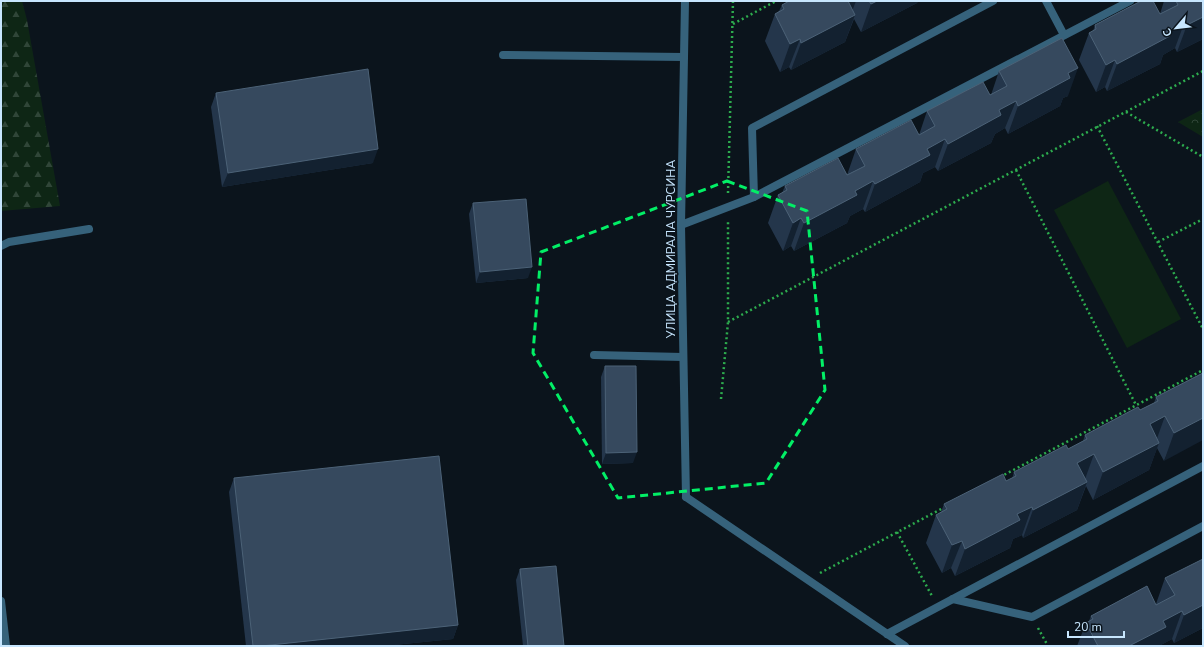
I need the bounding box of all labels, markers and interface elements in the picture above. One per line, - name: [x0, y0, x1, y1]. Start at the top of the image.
- north arrow: [1156, 8, 1196, 48]
- text: С: [1159, 25, 1176, 39]
- street label: УЛИЦА АДМИРАЛА ЧУРСИНА: [663, 160, 679, 339]
- scale bar: [1068, 613, 1124, 639]
- text: 20 m: [1074, 619, 1102, 635]

